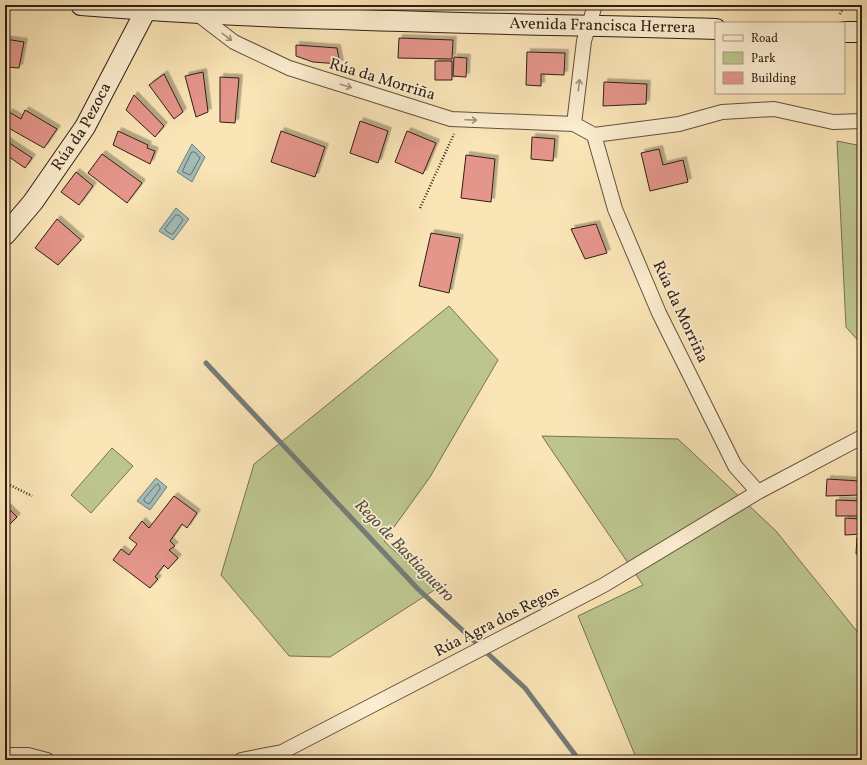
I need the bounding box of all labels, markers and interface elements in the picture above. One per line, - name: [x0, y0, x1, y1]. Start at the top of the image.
- street label: Avenida Francisca Herrera: [509, 13, 696, 39]
- legend: [715, 22, 845, 94]
- text: Road: [751, 31, 778, 47]
- one-way arrow: [221, 32, 232, 41]
- text: Park: [751, 51, 776, 67]
- street label: Rúa da Morriña: [326, 53, 438, 107]
- text: Building: [751, 71, 796, 87]
- street label: Rúa da Pezoca: [47, 79, 117, 175]
- one-way arrow: [575, 79, 583, 92]
- one-way arrow: [340, 83, 353, 90]
- one-way arrow: [464, 116, 477, 124]
- street label: Rúa da Morriña: [647, 257, 713, 367]
- water label: Rego de Bastiagueiro: [349, 494, 459, 608]
- street label: Rúa Agra dos Regos: [431, 581, 564, 663]

